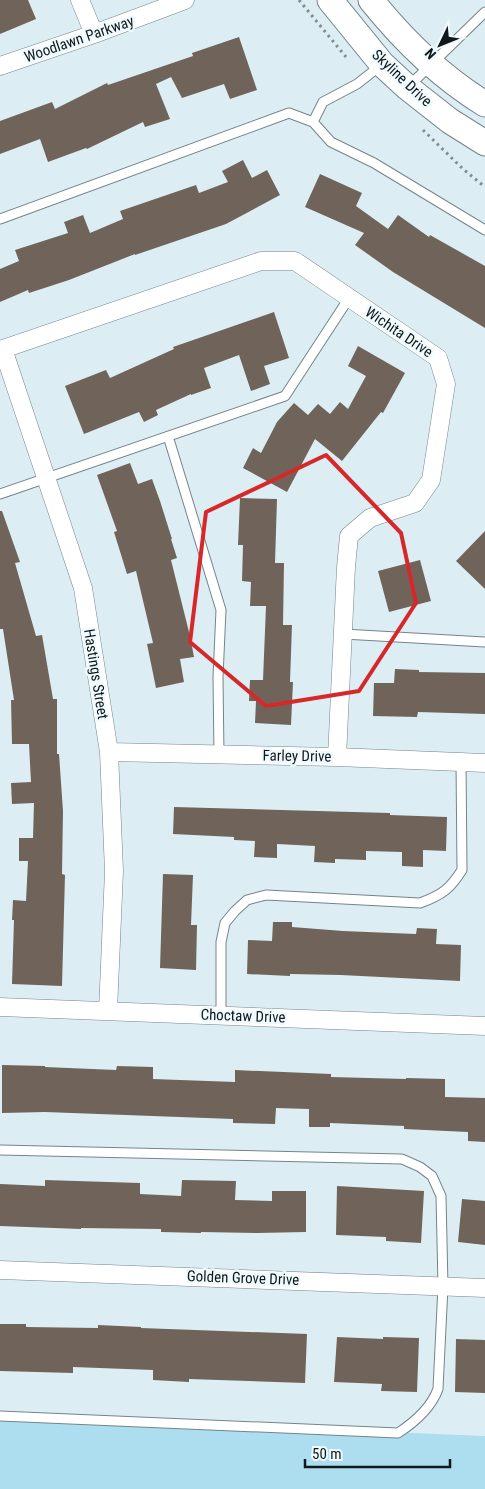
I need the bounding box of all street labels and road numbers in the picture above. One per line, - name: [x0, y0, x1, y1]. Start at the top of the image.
- street label: Woodlawn Parkway: [22, 12, 136, 66]
- street label: Skyline Drive: [368, 46, 436, 110]
- street label: Wichita Drive: [362, 303, 436, 361]
- street label: Hastings Street: [80, 627, 112, 721]
- street label: Farley Drive: [262, 746, 332, 766]
- street label: Choctaw Drive: [200, 1006, 286, 1026]
- street label: Golden Grove Drive: [186, 1267, 300, 1289]

